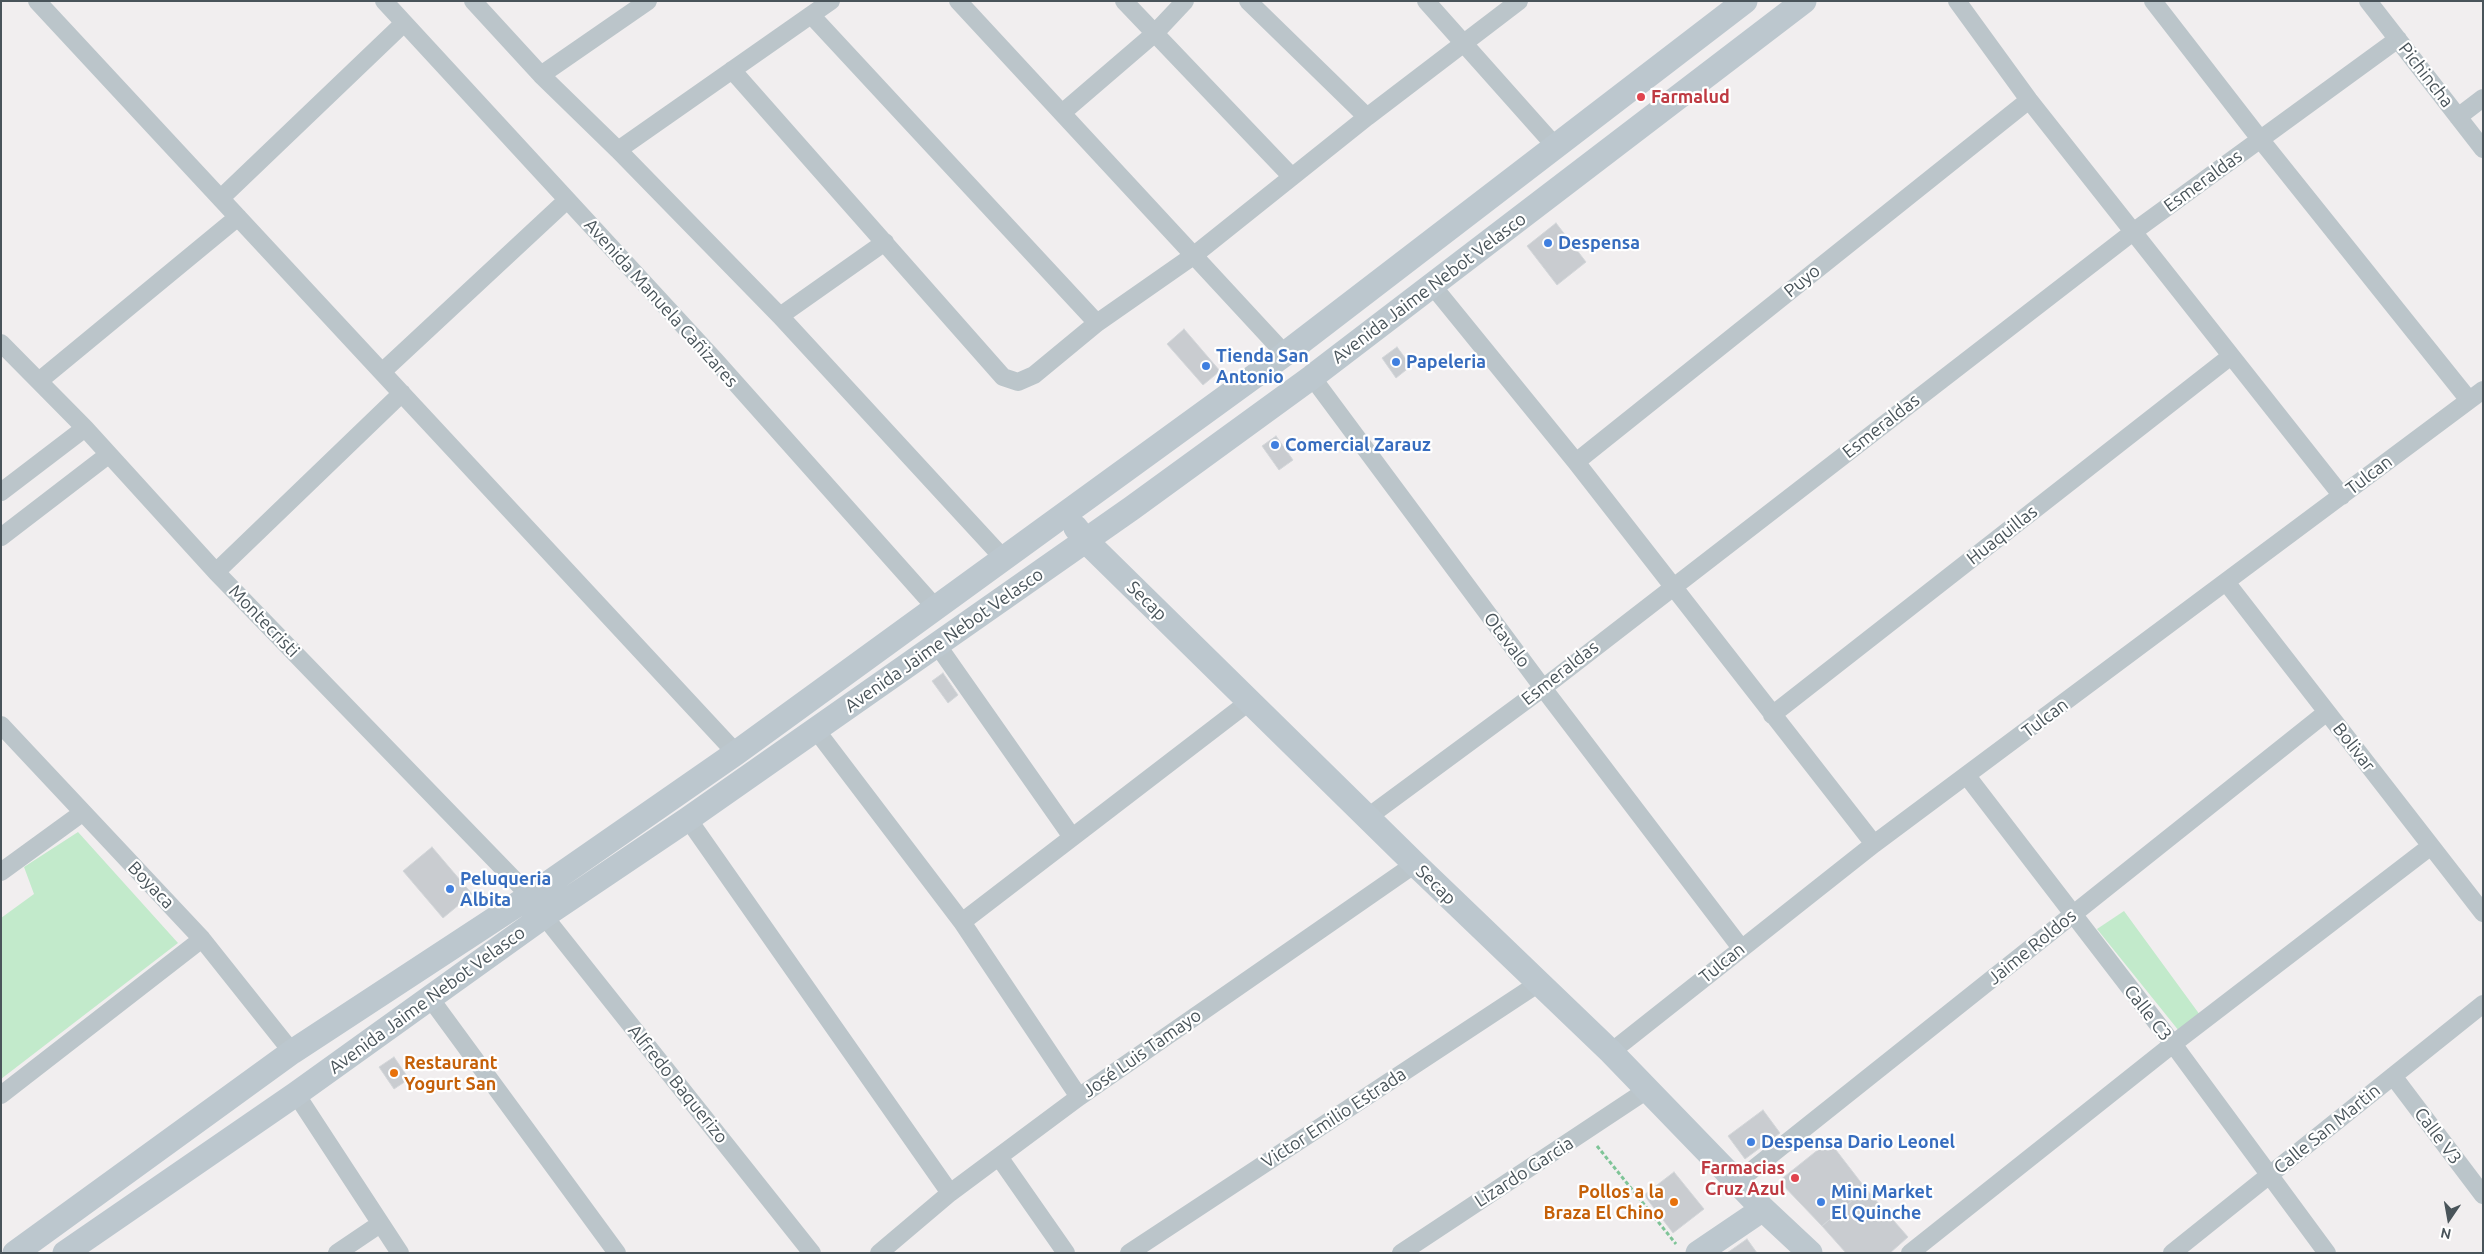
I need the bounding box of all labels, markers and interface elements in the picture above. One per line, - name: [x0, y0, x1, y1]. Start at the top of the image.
- street label: Pichincha: [2394, 38, 2458, 112]
- place label: Farmalud: [1651, 86, 1730, 108]
- marker: Farmalud: [1635, 91, 1647, 103]
- street label: Esmeraldas: [2160, 145, 2246, 217]
- street label: Avenida Jaime Nebot Velasco: [1328, 208, 1530, 368]
- street label: Avenida Manuela Cañizares: [580, 214, 742, 392]
- place label: Despensa: [1558, 232, 1640, 254]
- marker: Despensa: [1542, 237, 1554, 249]
- street label: Puyo: [1780, 260, 1824, 302]
- place label: Tienda San Antonio: [1216, 345, 1309, 388]
- place label: Papeleria: [1406, 351, 1486, 373]
- marker: Papeleria: [1390, 356, 1402, 368]
- marker: Tienda San Antonio: [1200, 360, 1212, 372]
- street label: Esmeraldas: [1838, 389, 1924, 463]
- place label: Comercial Zarauz: [1285, 434, 1431, 456]
- marker: Comercial Zarauz: [1269, 439, 1281, 451]
- street label: Tulcan: [2342, 451, 2396, 499]
- street label: Huaquillas: [1962, 501, 2042, 569]
- street label: Avenida Jaime Nebot Velasco: [841, 563, 1047, 717]
- street label: Secap: [1122, 577, 1172, 625]
- street label: Montecristi: [224, 580, 304, 662]
- street label: Otavalo: [1479, 608, 1535, 672]
- street label: Esmeraldas: [1517, 636, 1603, 710]
- street label: Tulcan: [2018, 694, 2072, 742]
- street label: Bolivar: [2328, 718, 2380, 776]
- street label: Boyaca: [123, 857, 179, 913]
- street label: Secap: [1411, 861, 1461, 909]
- place label: Peluqueria Albita: [460, 868, 551, 911]
- marker: Peluqueria Albita: [444, 883, 456, 895]
- street label: Jaime Roldos: [1983, 905, 2081, 989]
- street label: Avenida Jaime Nebot Velasco: [325, 922, 529, 1078]
- street label: Tulcan: [1695, 938, 1749, 988]
- street label: Calle C3: [2119, 981, 2177, 1045]
- street label: José Luis Tamayo: [1079, 1004, 1205, 1102]
- street label: Alfredo Baquerizo: [624, 1020, 732, 1148]
- place label: Restaurant Yogurt San: [404, 1052, 497, 1094]
- street label: Victor Emilio Estrada: [1258, 1063, 1410, 1173]
- marker: Restaurant Yogurt San: [388, 1067, 400, 1079]
- street label: Calle San Martin: [2270, 1080, 2384, 1178]
- street label: Calle V3: [2410, 1103, 2466, 1169]
- place label: Despensa Dario Leonel: [1761, 1131, 1955, 1153]
- street label: Lizardo Garcia: [1471, 1132, 1577, 1212]
- marker: Despensa Dario Leonel: [1745, 1136, 1757, 1148]
- place label: Farmacias Cruz Azul: [1701, 1157, 1785, 1200]
- marker: Farmacias Cruz Azul: [1789, 1172, 1801, 1184]
- place label: Pollos a la Braza El Chino: [1544, 1181, 1664, 1224]
- place label: Mini Market El Quinche: [1831, 1181, 1933, 1224]
- north arrow: [2424, 1194, 2474, 1244]
- marker: Pollos a la Braza El Chino: [1668, 1196, 1680, 1208]
- marker: Mini Market El Quinche: [1815, 1196, 1827, 1208]
- text: N: [2439, 1225, 2453, 1243]

